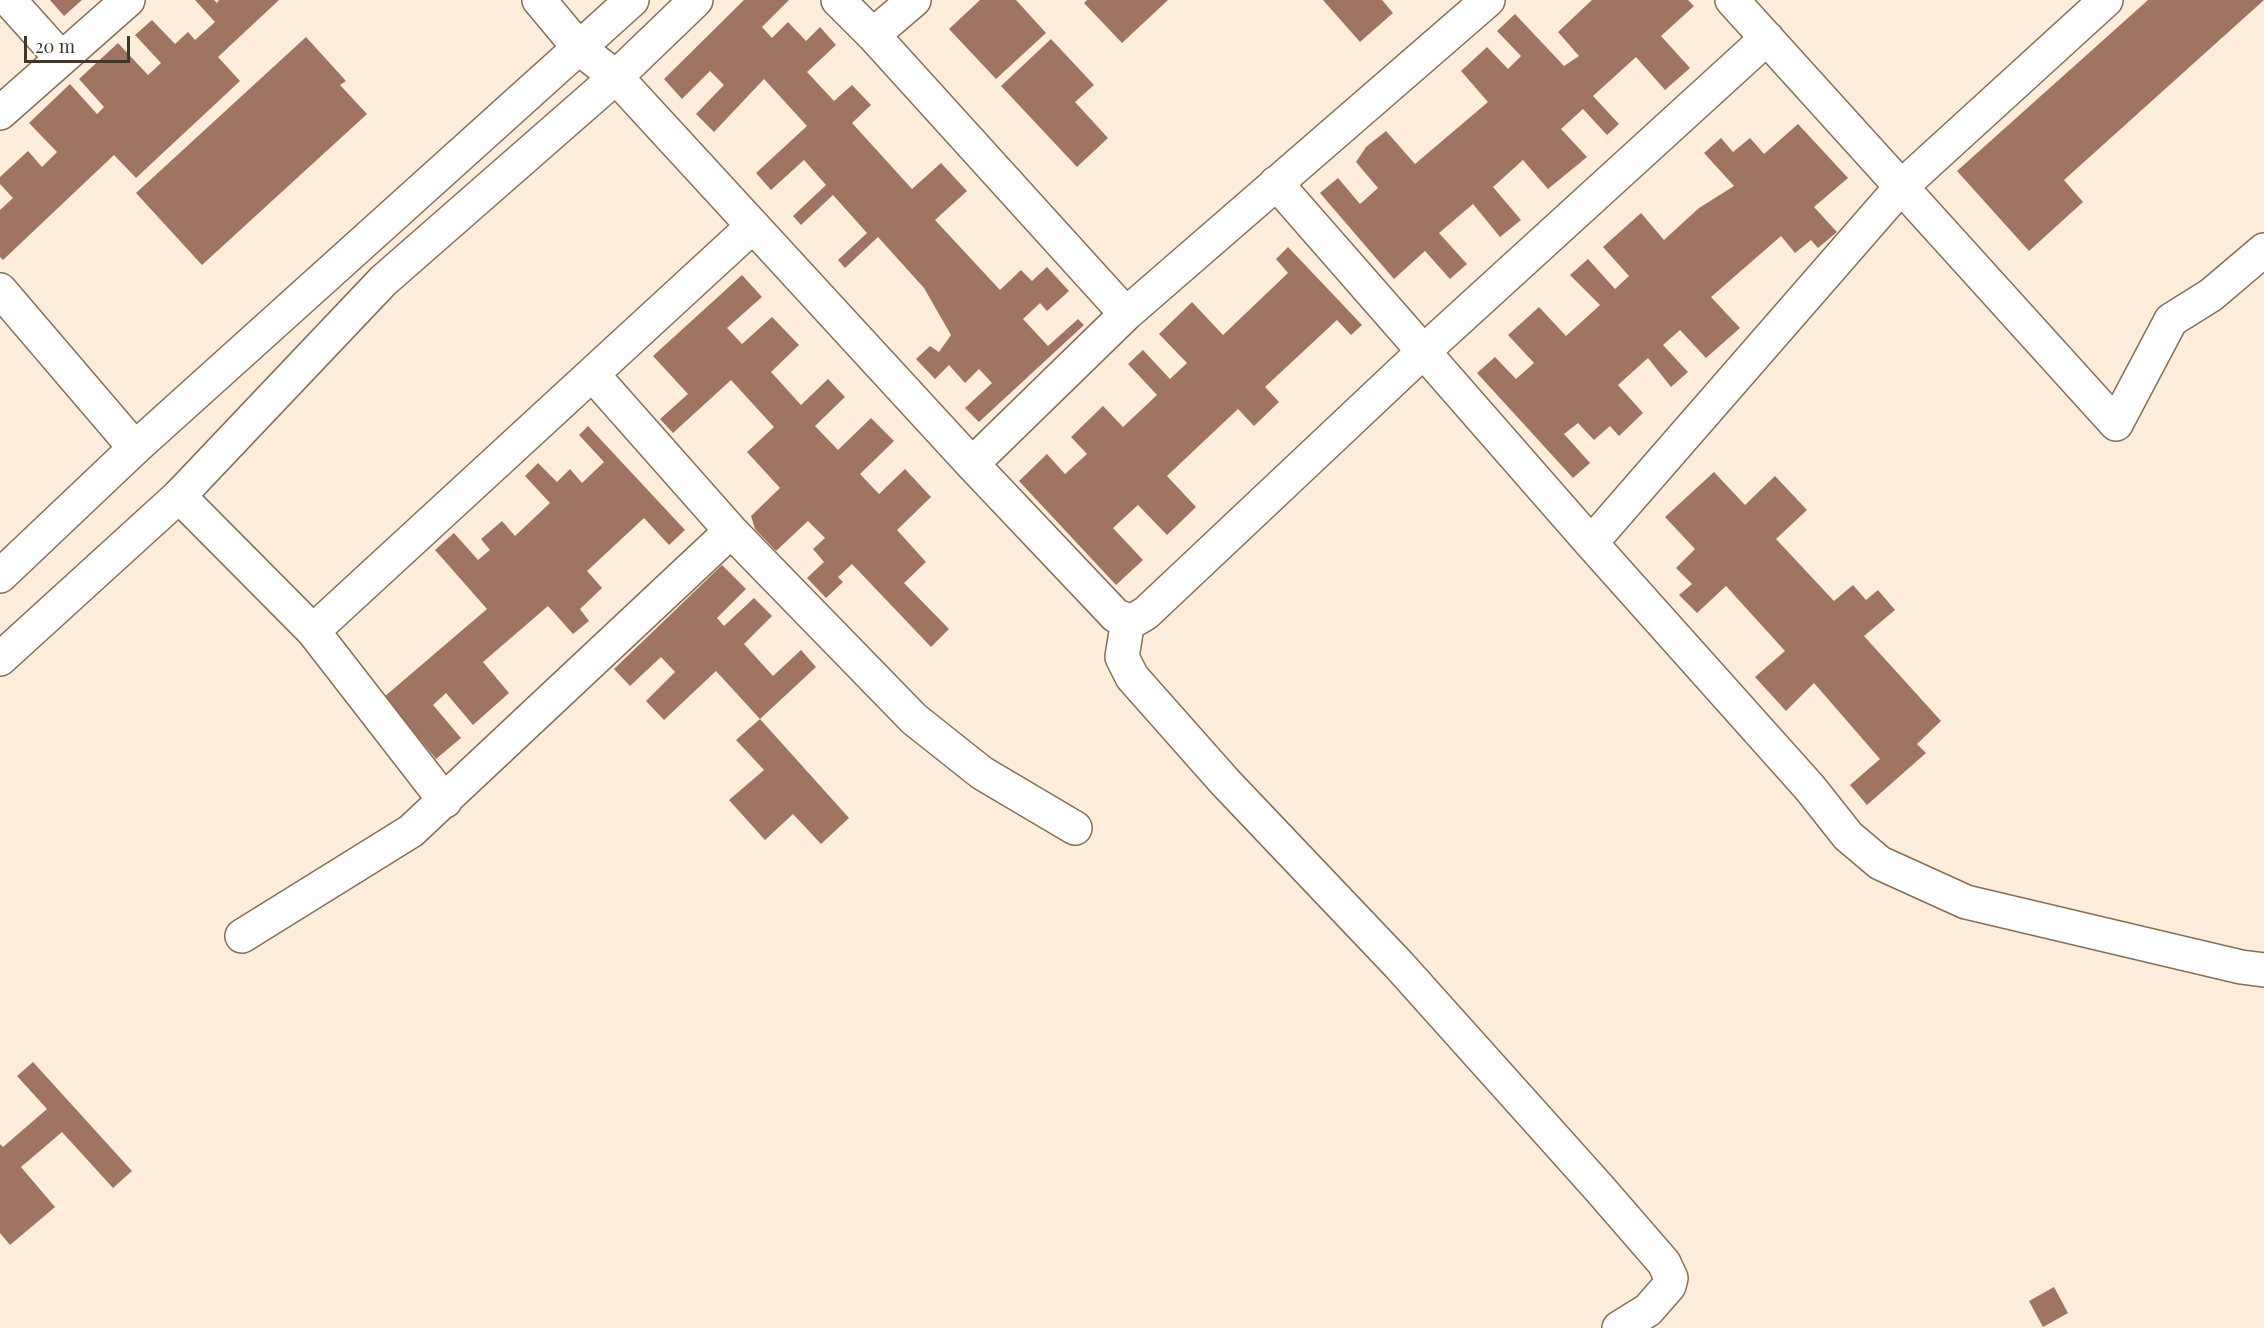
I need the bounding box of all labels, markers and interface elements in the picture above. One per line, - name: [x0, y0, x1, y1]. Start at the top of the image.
- scale bar: [27, 24, 134, 62]
- text: 20 m: [35, 34, 75, 58]

